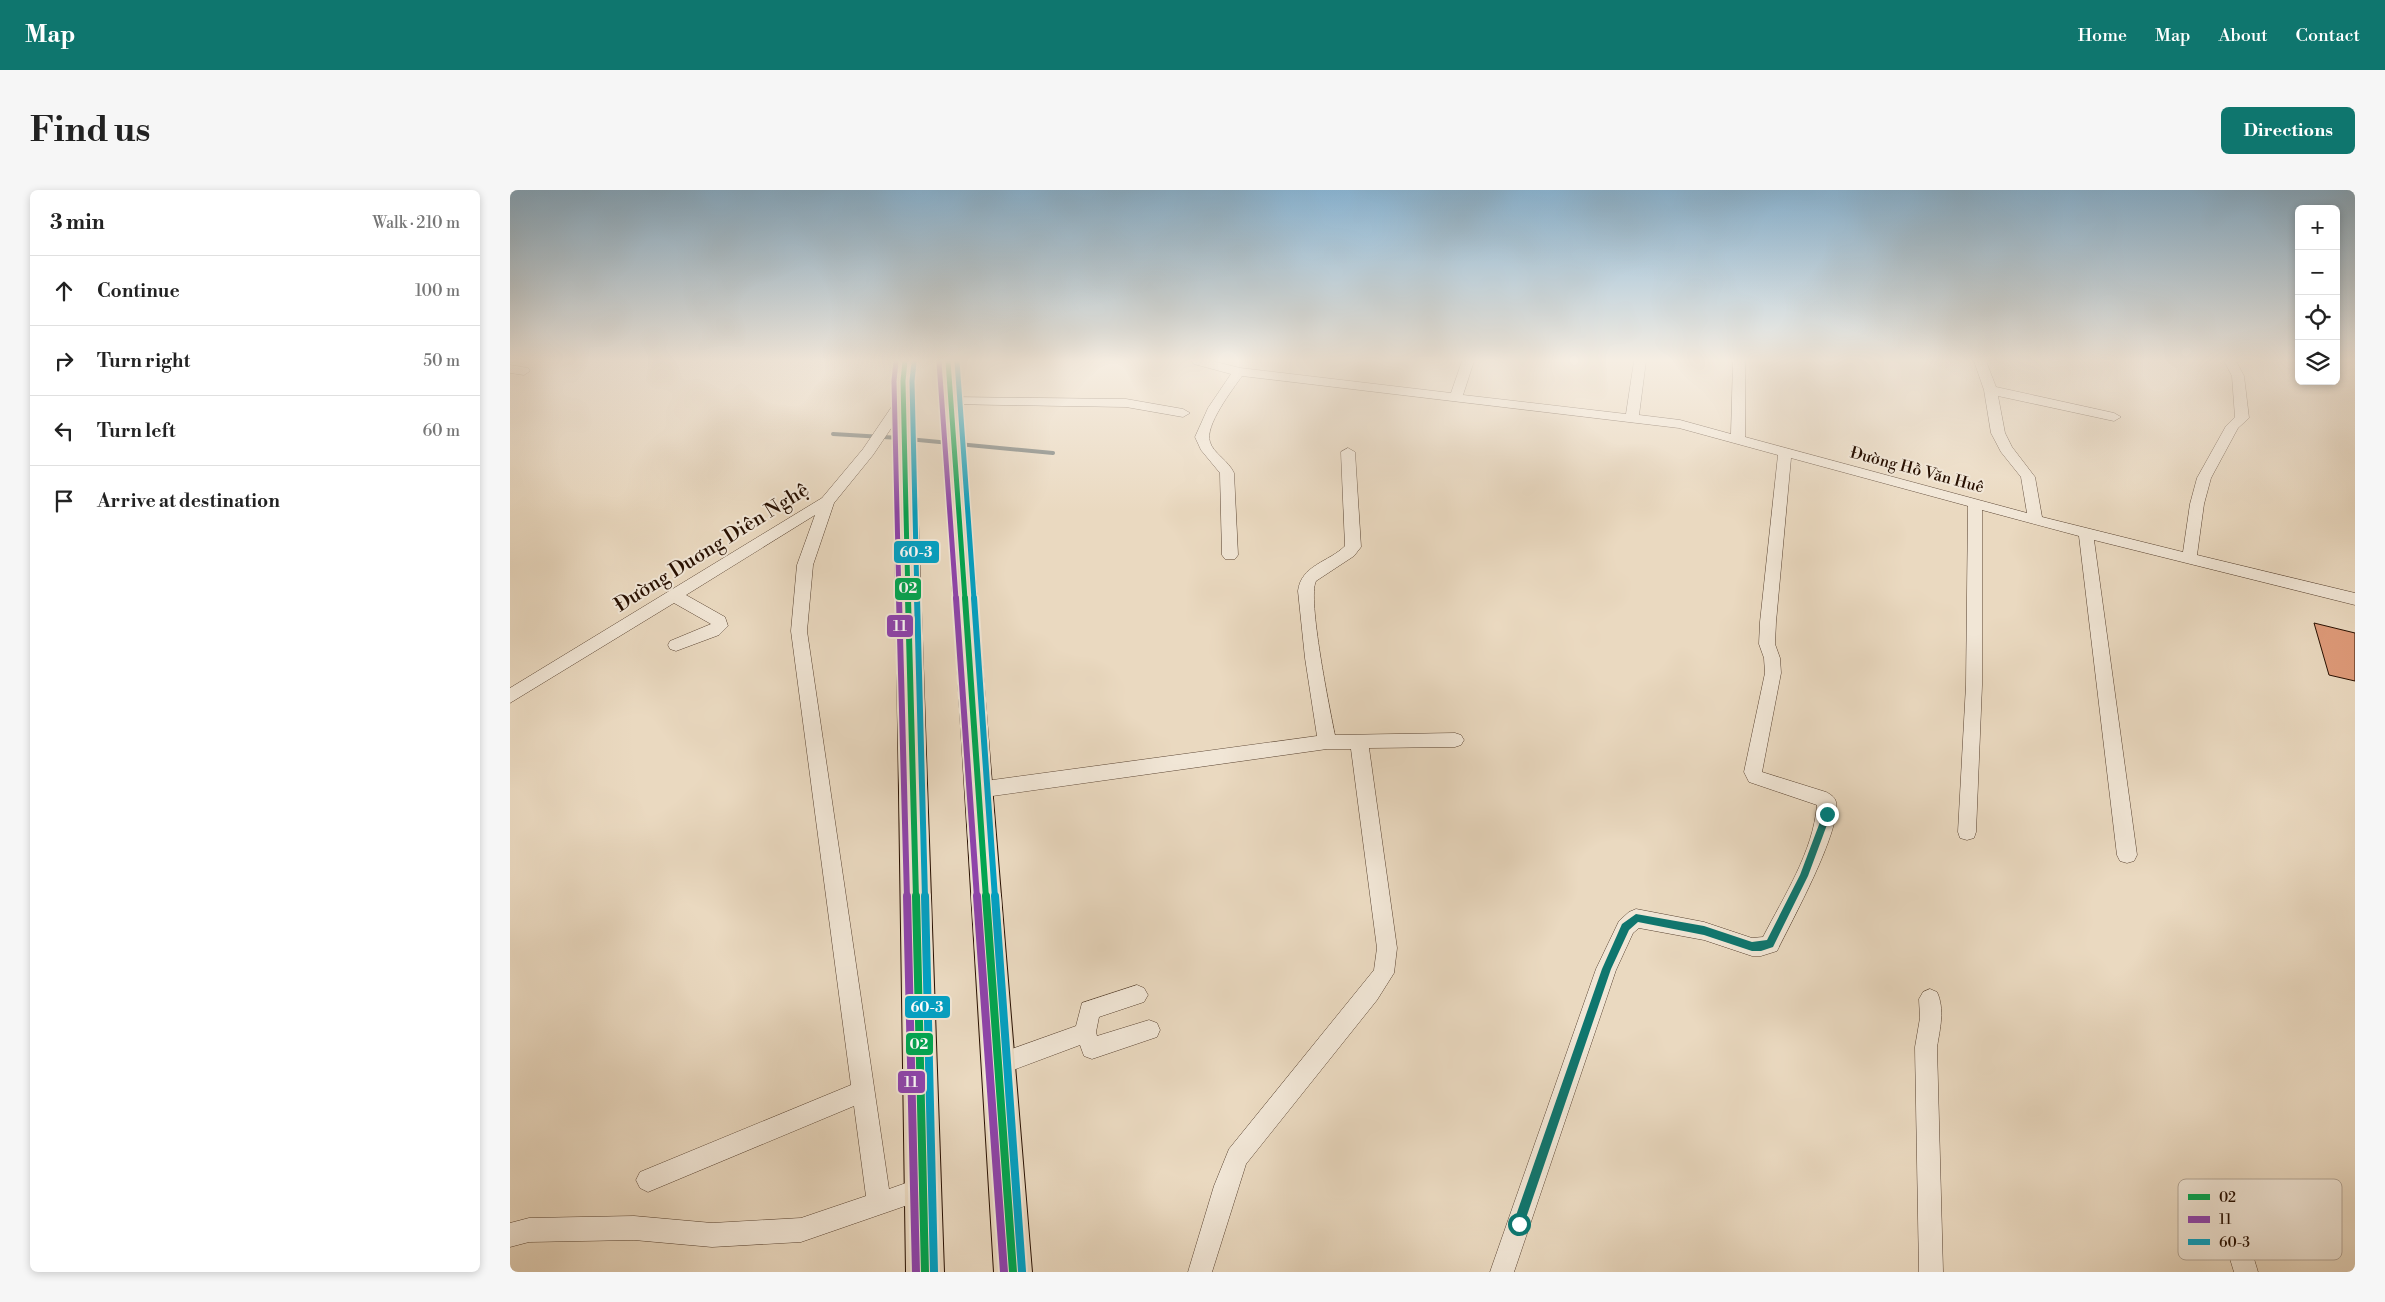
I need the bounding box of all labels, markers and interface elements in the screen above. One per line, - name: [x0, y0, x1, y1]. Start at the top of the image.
- text: Map: [25, 20, 75, 50]
- text: Home: [2078, 24, 2127, 47]
- text: Map: [2155, 24, 2191, 47]
- text: About: [2219, 24, 2268, 47]
- text: Contact: [2296, 24, 2360, 47]
- button: Directions: [2221, 107, 2355, 154]
- text: Find us: [30, 109, 150, 152]
- map controls: [2295, 205, 2340, 385]
- button: +: [2295, 205, 2340, 250]
- text: 3 min: [50, 210, 105, 236]
- text: Walk · 210 m: [372, 213, 460, 233]
- button: −: [2295, 250, 2340, 295]
- icon: ahead: [50, 277, 78, 305]
- text: Continue: [97, 279, 180, 303]
- text: 100 m: [415, 281, 460, 301]
- button: locate: [2295, 295, 2340, 340]
- button: layers: [2295, 340, 2340, 385]
- icon: right: [50, 347, 78, 375]
- text: Turn right: [97, 349, 190, 373]
- text: 50 m: [423, 351, 460, 371]
- icon: left: [50, 417, 78, 445]
- text: Turn left: [97, 419, 176, 443]
- text: 60 m: [422, 421, 460, 441]
- street label: Đường Hồ Văn Huê: [1848, 443, 1986, 497]
- street label: Đường Duơng Diên Nghệ: [610, 478, 814, 618]
- icon: arrive: [50, 487, 78, 515]
- text: Arrive at destination: [97, 489, 280, 513]
- line badge: 60-3: [893, 540, 940, 564]
- text: 60-3: [900, 544, 932, 562]
- line badge: 02: [894, 577, 922, 601]
- text: 02: [899, 580, 918, 598]
- line badge: 11: [886, 614, 914, 638]
- text: 11: [893, 618, 907, 636]
- route end: [1816, 803, 1839, 826]
- line badge: 60-3: [904, 995, 951, 1019]
- text: 60-3: [911, 999, 943, 1017]
- line badge: 02: [905, 1032, 934, 1056]
- text: 02: [910, 1036, 929, 1054]
- line badge: 11: [897, 1070, 926, 1094]
- text: 11: [904, 1074, 918, 1092]
- legend: [2178, 1179, 2342, 1260]
- text: 02: [2219, 1189, 2236, 1207]
- text: 11: [2219, 1211, 2232, 1229]
- route start: [1508, 1213, 1531, 1236]
- text: 60-3: [2219, 1234, 2250, 1252]

